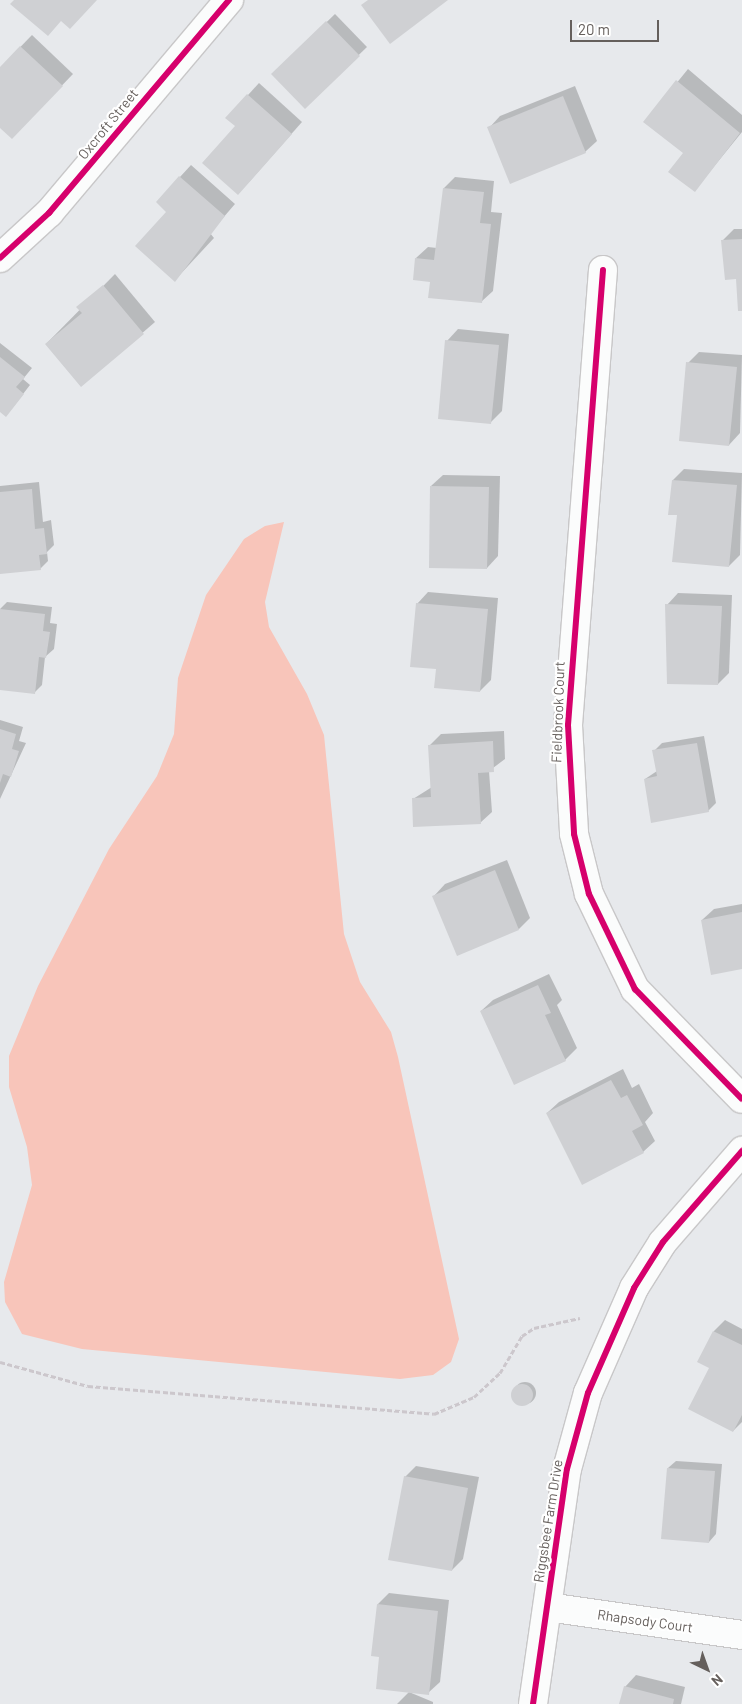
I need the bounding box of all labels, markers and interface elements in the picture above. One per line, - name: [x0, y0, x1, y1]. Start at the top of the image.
- scale bar: [572, 10, 661, 42]
- text: 20 m: [578, 20, 610, 38]
- street label: Oxcroft Street: [74, 85, 142, 163]
- street label: Fieldbrook Court: [548, 661, 568, 763]
- street label: Riggsbee Farm Drive: [530, 1458, 566, 1584]
- street label: Rhapsody Court: [596, 1606, 694, 1636]
- north arrow: [682, 1644, 732, 1694]
- text: N: [708, 1671, 727, 1690]

